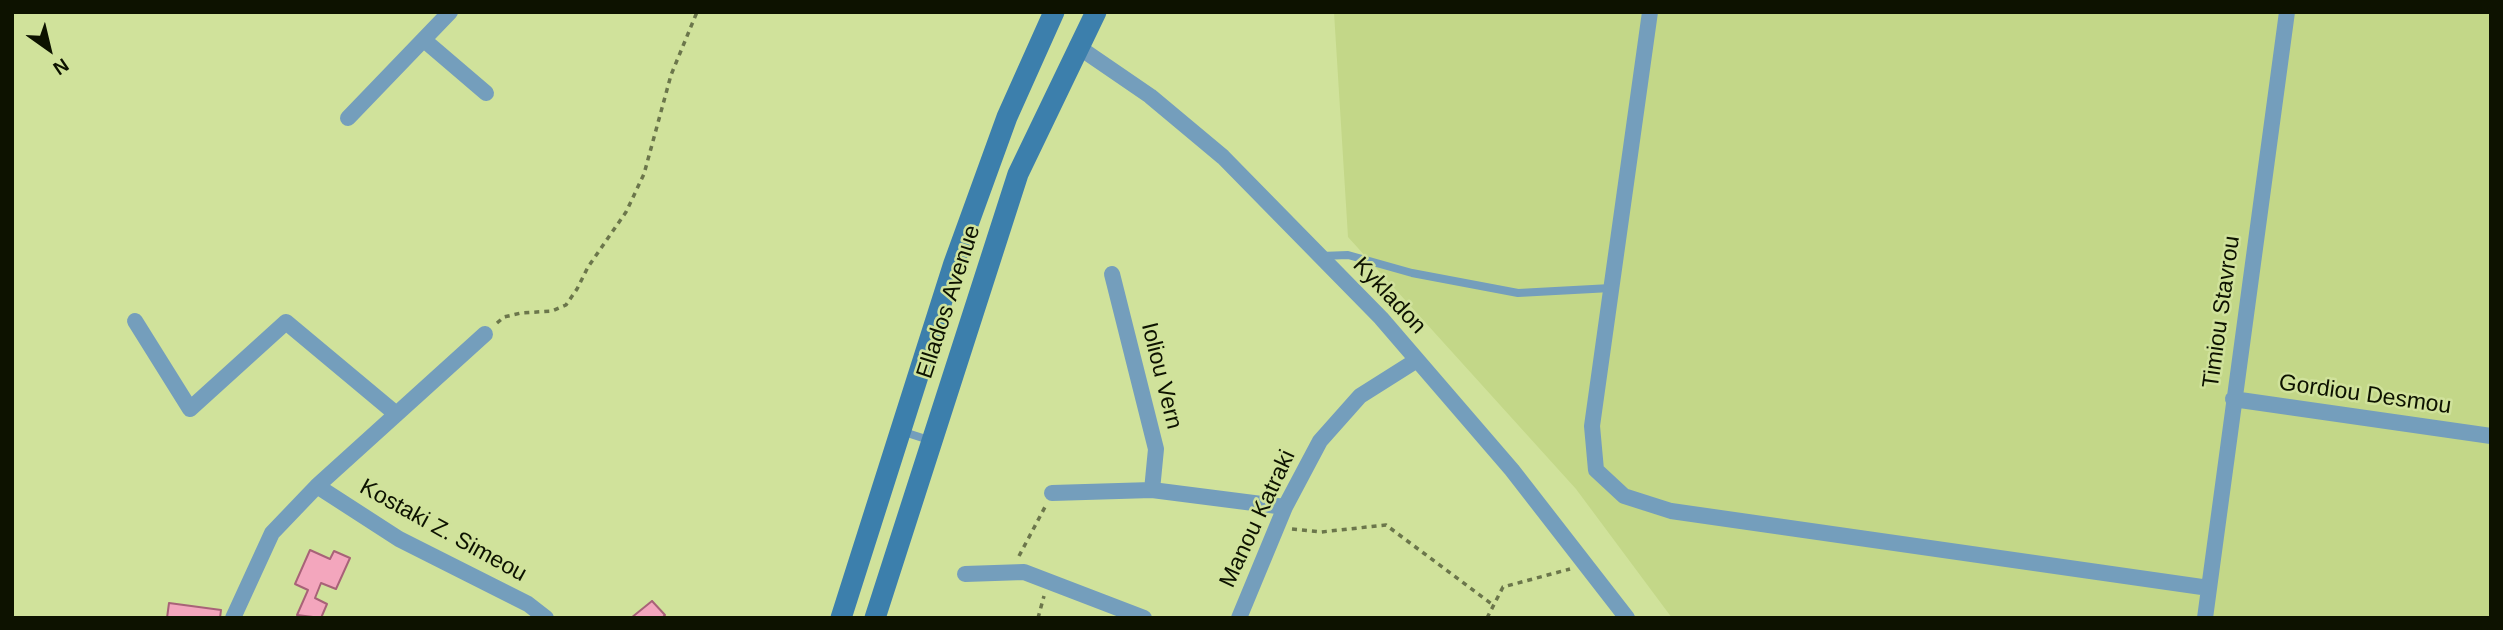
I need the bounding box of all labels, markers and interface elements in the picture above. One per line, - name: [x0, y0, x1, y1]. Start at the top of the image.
- north arrow: [14, 14, 84, 84]
- text: N: [49, 54, 73, 79]
- street label: Ellados Avenue: [911, 222, 987, 382]
- street label: Timiou Stavrou: [2198, 234, 2246, 390]
- street label: Kykladon: [1347, 252, 1431, 340]
- street label: Ioliou Vern: [1134, 320, 1188, 432]
- street label: Gordiou Desmou: [2277, 369, 2453, 421]
- street label: Manou Katraki: [1214, 446, 1302, 592]
- street label: Kostaki Z. Simeou: [355, 474, 531, 588]

